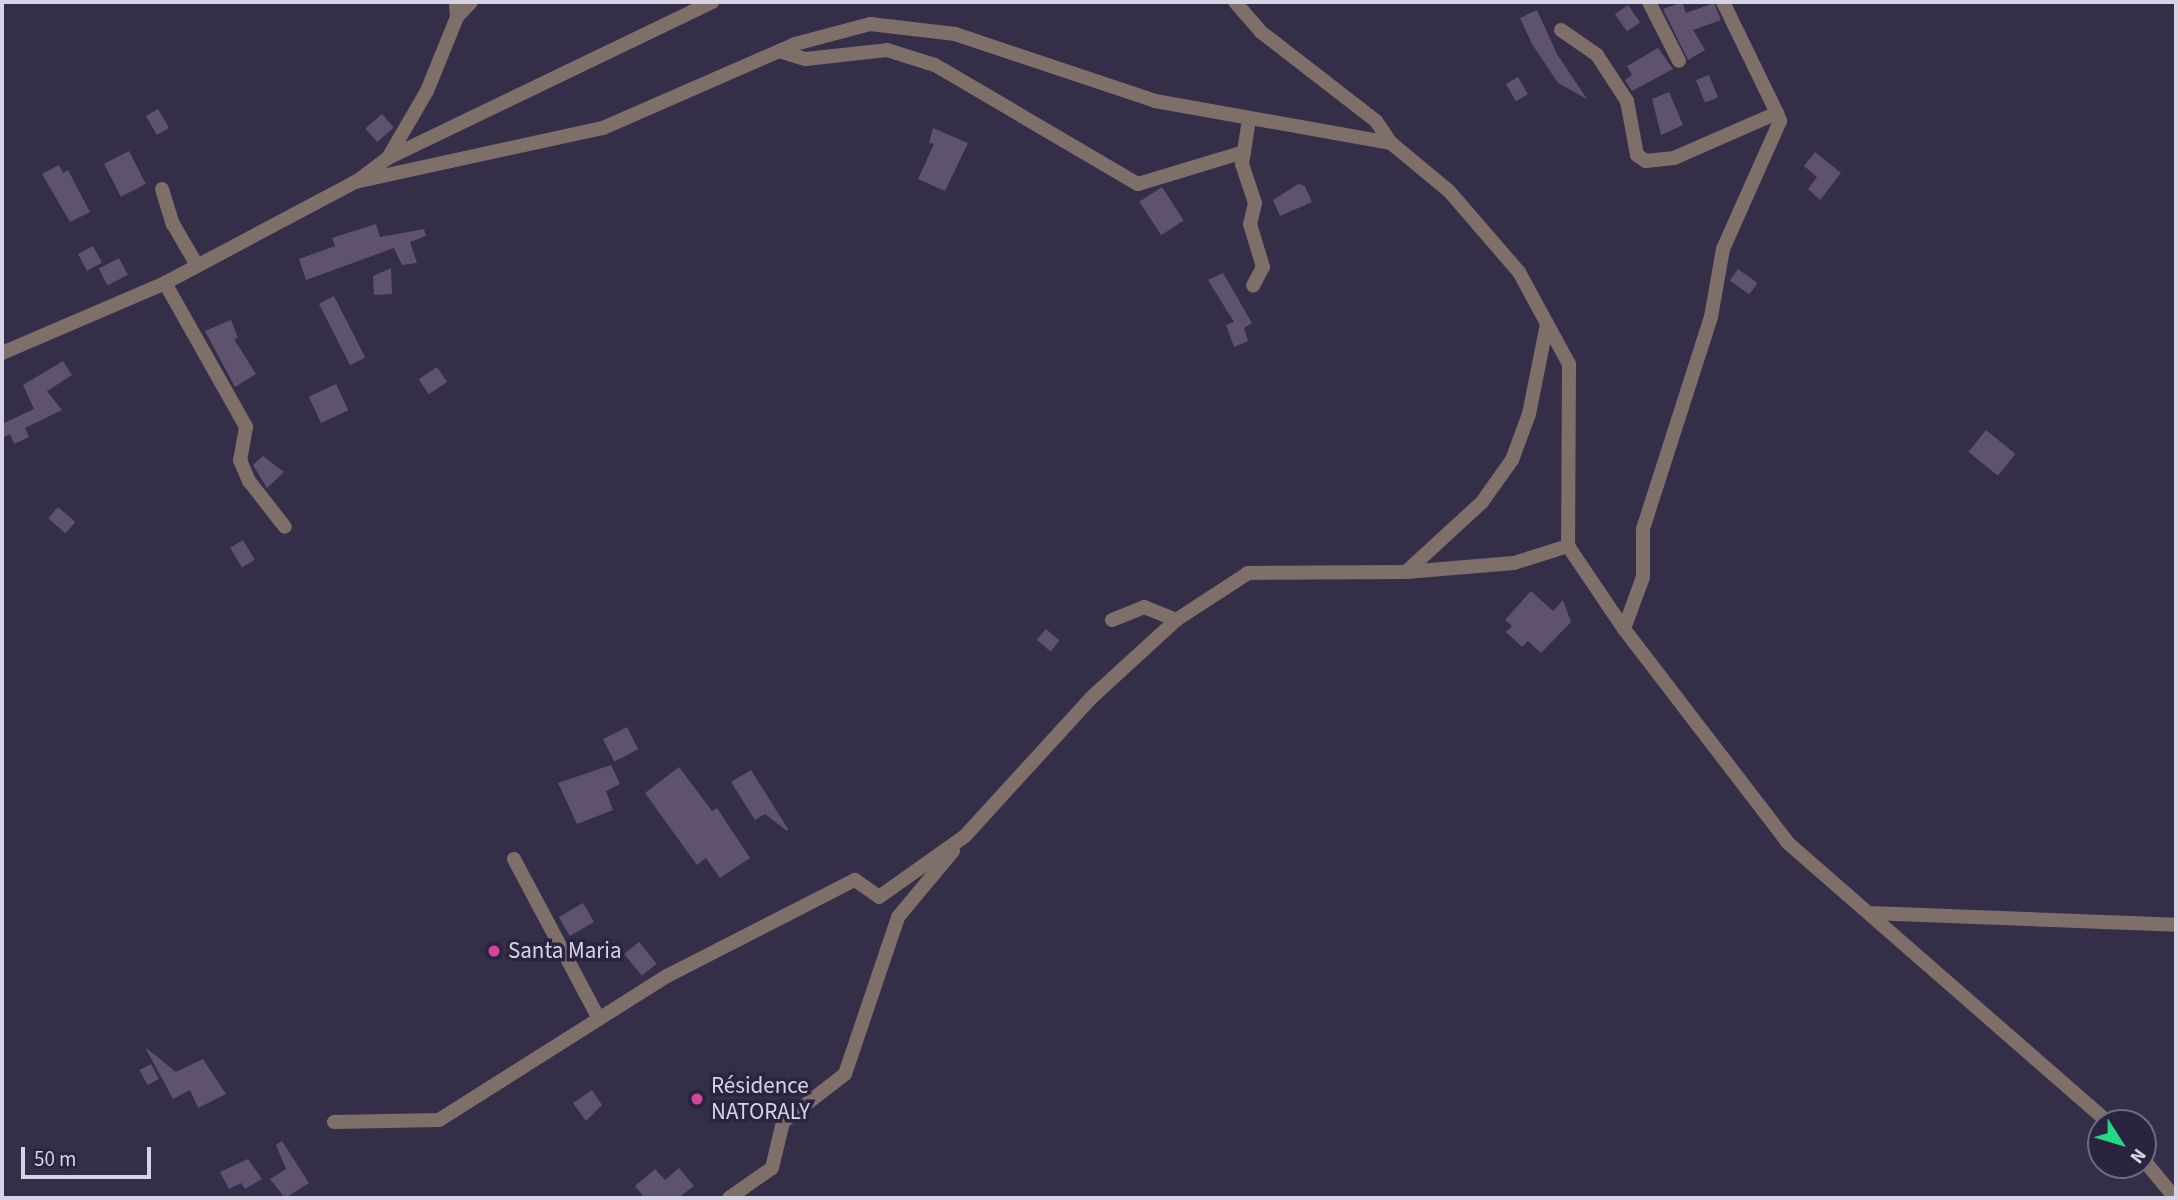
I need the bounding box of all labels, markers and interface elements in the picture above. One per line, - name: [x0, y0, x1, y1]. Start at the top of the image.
- place label: Santa Maria: [508, 937, 621, 965]
- marker: Santa Maria: [486, 943, 502, 959]
- place label: Résidence NATORALY: [711, 1072, 810, 1126]
- marker: Résidence NATORALY: [689, 1091, 705, 1107]
- north arrow: [2087, 1109, 2157, 1179]
- scale bar: [24, 1134, 154, 1178]
- text: N: [2123, 1143, 2152, 1169]
- text: 50 m: [34, 1144, 76, 1174]

